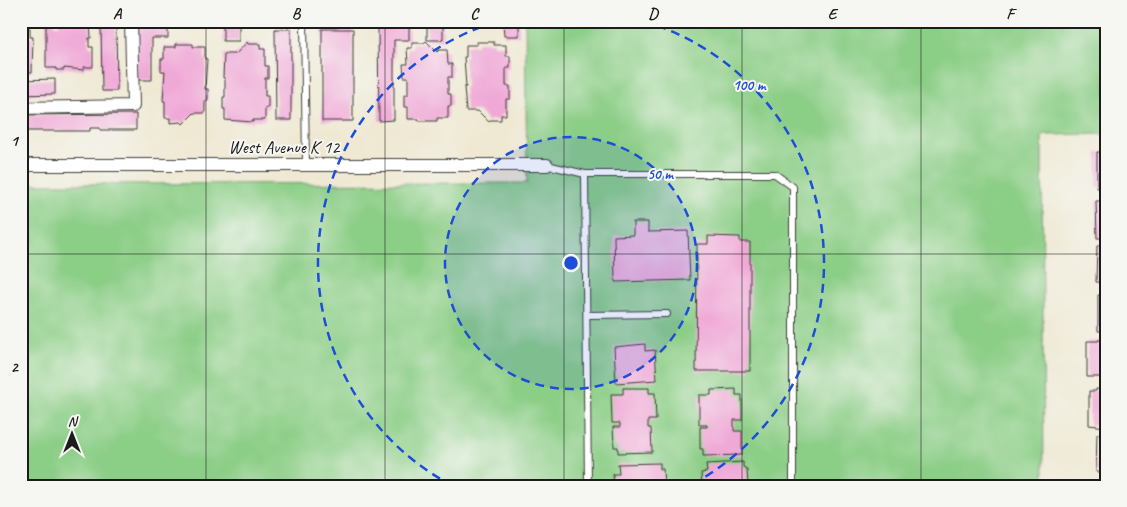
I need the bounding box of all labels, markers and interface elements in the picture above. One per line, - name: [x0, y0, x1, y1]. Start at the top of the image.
- text: A: [113, 4, 123, 24]
- text: B: [292, 4, 302, 24]
- text: C: [470, 4, 480, 24]
- text: D: [648, 4, 659, 24]
- text: E: [828, 4, 839, 24]
- text: F: [1006, 4, 1017, 24]
- text: 100 m: [733, 76, 767, 95]
- text: 1: [10, 131, 19, 151]
- street label: West Avenue K 12: [229, 136, 341, 158]
- text: 50 m: [647, 165, 674, 184]
- centre of rings: [562, 254, 580, 272]
- text: 2: [10, 357, 19, 377]
- north arrow: [48, 410, 98, 460]
- text: N: [68, 413, 79, 430]

